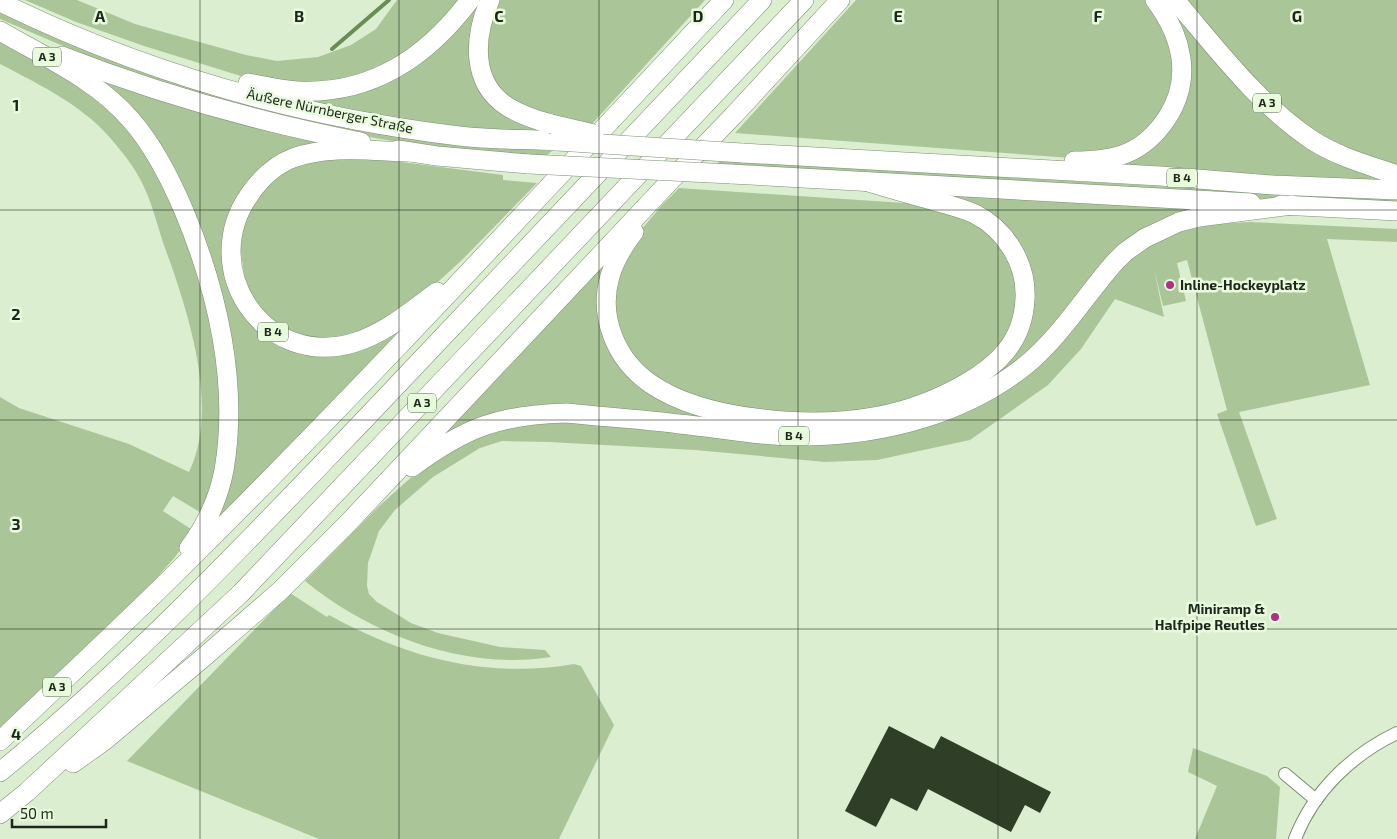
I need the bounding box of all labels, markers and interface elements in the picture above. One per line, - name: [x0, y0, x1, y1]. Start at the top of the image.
- text: A: [95, 6, 106, 25]
- text: B: [294, 6, 304, 25]
- text: C: [494, 6, 504, 25]
- text: D: [693, 6, 704, 25]
- text: E: [893, 6, 903, 25]
- text: F: [1094, 6, 1103, 25]
- text: G: [1292, 6, 1302, 25]
- road number: A 3: [33, 48, 61, 66]
- street label: Äußere Nürnberger Straße: [245, 85, 415, 136]
- road number: A 3: [1253, 94, 1281, 112]
- text: 1: [13, 95, 19, 114]
- road number: B 4: [1167, 168, 1197, 188]
- place label: Inline-Hockeyplatz: [1180, 276, 1306, 293]
- marker: Inline-Hockeyplatz: [1164, 279, 1176, 291]
- text: 2: [11, 304, 21, 323]
- road number: B 4: [258, 322, 288, 342]
- road number: A 3: [408, 393, 436, 412]
- road number: B 4: [779, 426, 809, 446]
- text: 3: [11, 514, 21, 533]
- place label: Miniramp & Halfpipe Reutles: [1155, 600, 1265, 633]
- marker: Miniramp & Halfpipe Reutles: [1269, 611, 1281, 623]
- road number: A 3: [43, 678, 71, 696]
- text: 4: [11, 724, 21, 743]
- scale bar: [12, 796, 106, 828]
- text: 50 m: [20, 804, 54, 822]

